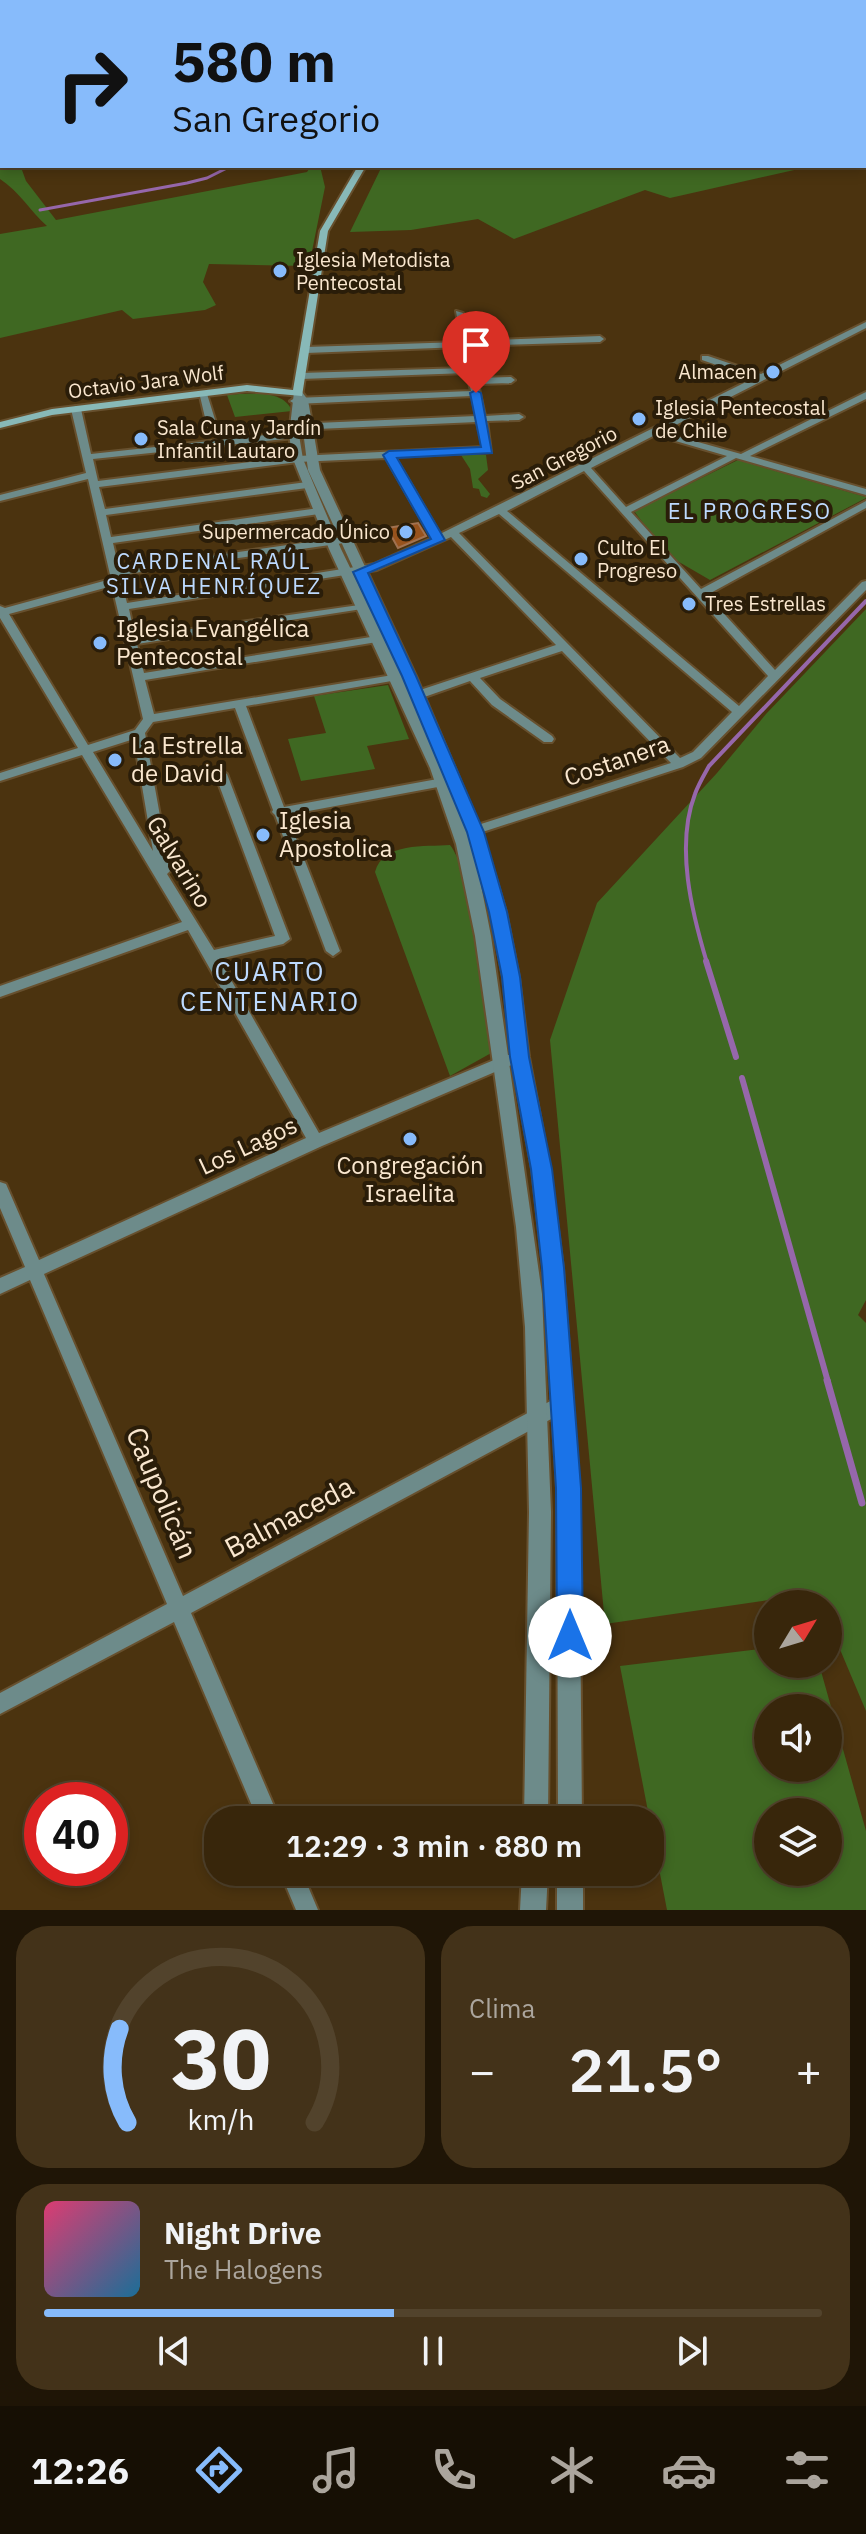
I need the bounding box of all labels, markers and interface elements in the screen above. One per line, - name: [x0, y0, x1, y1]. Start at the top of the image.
- text: 580 m: [172, 25, 336, 97]
- icon: right: [40, 32, 144, 136]
- text: San Gregorio: [172, 95, 380, 142]
- place label: Iglesia Metodista Pentecostal: [296, 246, 451, 296]
- marker: Iglesia Metodista Pentecostal: [271, 262, 289, 280]
- pin: [442, 311, 510, 393]
- icon: arrive: [454, 323, 498, 367]
- street label: Octavio Jara Wolf: [67, 358, 226, 404]
- place label: Almacen: [678, 358, 757, 385]
- marker: Almacen: [764, 363, 782, 381]
- place label: Iglesia Pentecostal de Chile: [655, 394, 826, 444]
- marker: Iglesia Pentecostal de Chile: [630, 410, 648, 428]
- place label: Sala Cuna y Jardín Infantil Lautaro: [157, 414, 321, 464]
- street label: San Gregorio: [506, 419, 621, 496]
- marker: Sala Cuna y Jardín Infantil Lautaro: [132, 430, 150, 448]
- district label: EL PROGRESO: [668, 496, 832, 525]
- place label: Supermercado Único: [202, 518, 390, 545]
- marker: Supermercado Único: [397, 523, 415, 541]
- place label: Culto El Progreso: [597, 534, 677, 584]
- district label: CARDENAL RAÚL SILVA HENRÍQUEZ: [106, 546, 322, 600]
- marker: Culto El Progreso: [572, 550, 590, 568]
- place label: Tres Estrellas: [705, 590, 826, 617]
- marker: Tres Estrellas: [680, 595, 698, 613]
- place label: Iglesia Evangélica Pentecostal: [116, 612, 309, 672]
- marker: Iglesia Evangélica Pentecostal: [91, 634, 109, 652]
- street label: Costanera: [560, 727, 674, 793]
- place label: La Estrella de David: [131, 729, 243, 789]
- marker: La Estrella de David: [106, 751, 124, 769]
- place label: Iglesia Apostolica: [279, 804, 393, 864]
- street label: Galvarino: [140, 809, 220, 913]
- marker: Iglesia Apostolica: [254, 826, 272, 844]
- district label: CUARTO CENTENARIO: [180, 954, 360, 1018]
- street label: Los Lagos: [193, 1108, 302, 1182]
- marker: Congregación Israelita: [401, 1130, 419, 1148]
- place label: Congregación Israelita: [336, 1149, 484, 1209]
- street label: Caupolicán: [118, 1421, 207, 1564]
- street label: Balmaceda: [218, 1467, 360, 1566]
- north arrow: [754, 1590, 842, 1678]
- map controls: [754, 1590, 842, 1886]
- position arrow: [528, 1594, 612, 1678]
- button: sound: [754, 1694, 842, 1782]
- speed limit sign: 40: [24, 1782, 128, 1886]
- button: layers: [754, 1798, 842, 1886]
- text: 12:29 · 3 min · 880 m: [286, 1826, 582, 1865]
- text: Clima: [469, 1991, 535, 2025]
- text: 30: [171, 2004, 270, 2112]
- text: 21.5°: [568, 2030, 723, 2109]
- text: −: [469, 2042, 495, 2099]
- text: +: [796, 2042, 822, 2099]
- text: km/h: [187, 2101, 254, 2138]
- text: Night Drive: [164, 2213, 322, 2252]
- text: The Halogens: [164, 2252, 323, 2286]
- icon: previous: [152, 2329, 196, 2373]
- icon: pause: [411, 2329, 455, 2373]
- icon: next: [670, 2329, 714, 2373]
- icon: directions: [191, 2442, 247, 2498]
- icon: music: [308, 2442, 364, 2498]
- icon: phone: [426, 2442, 482, 2498]
- icon: climate: [544, 2442, 600, 2498]
- icon: car: [661, 2442, 717, 2498]
- icon: filters: [779, 2442, 835, 2498]
- text: 12:26: [31, 2447, 129, 2494]

